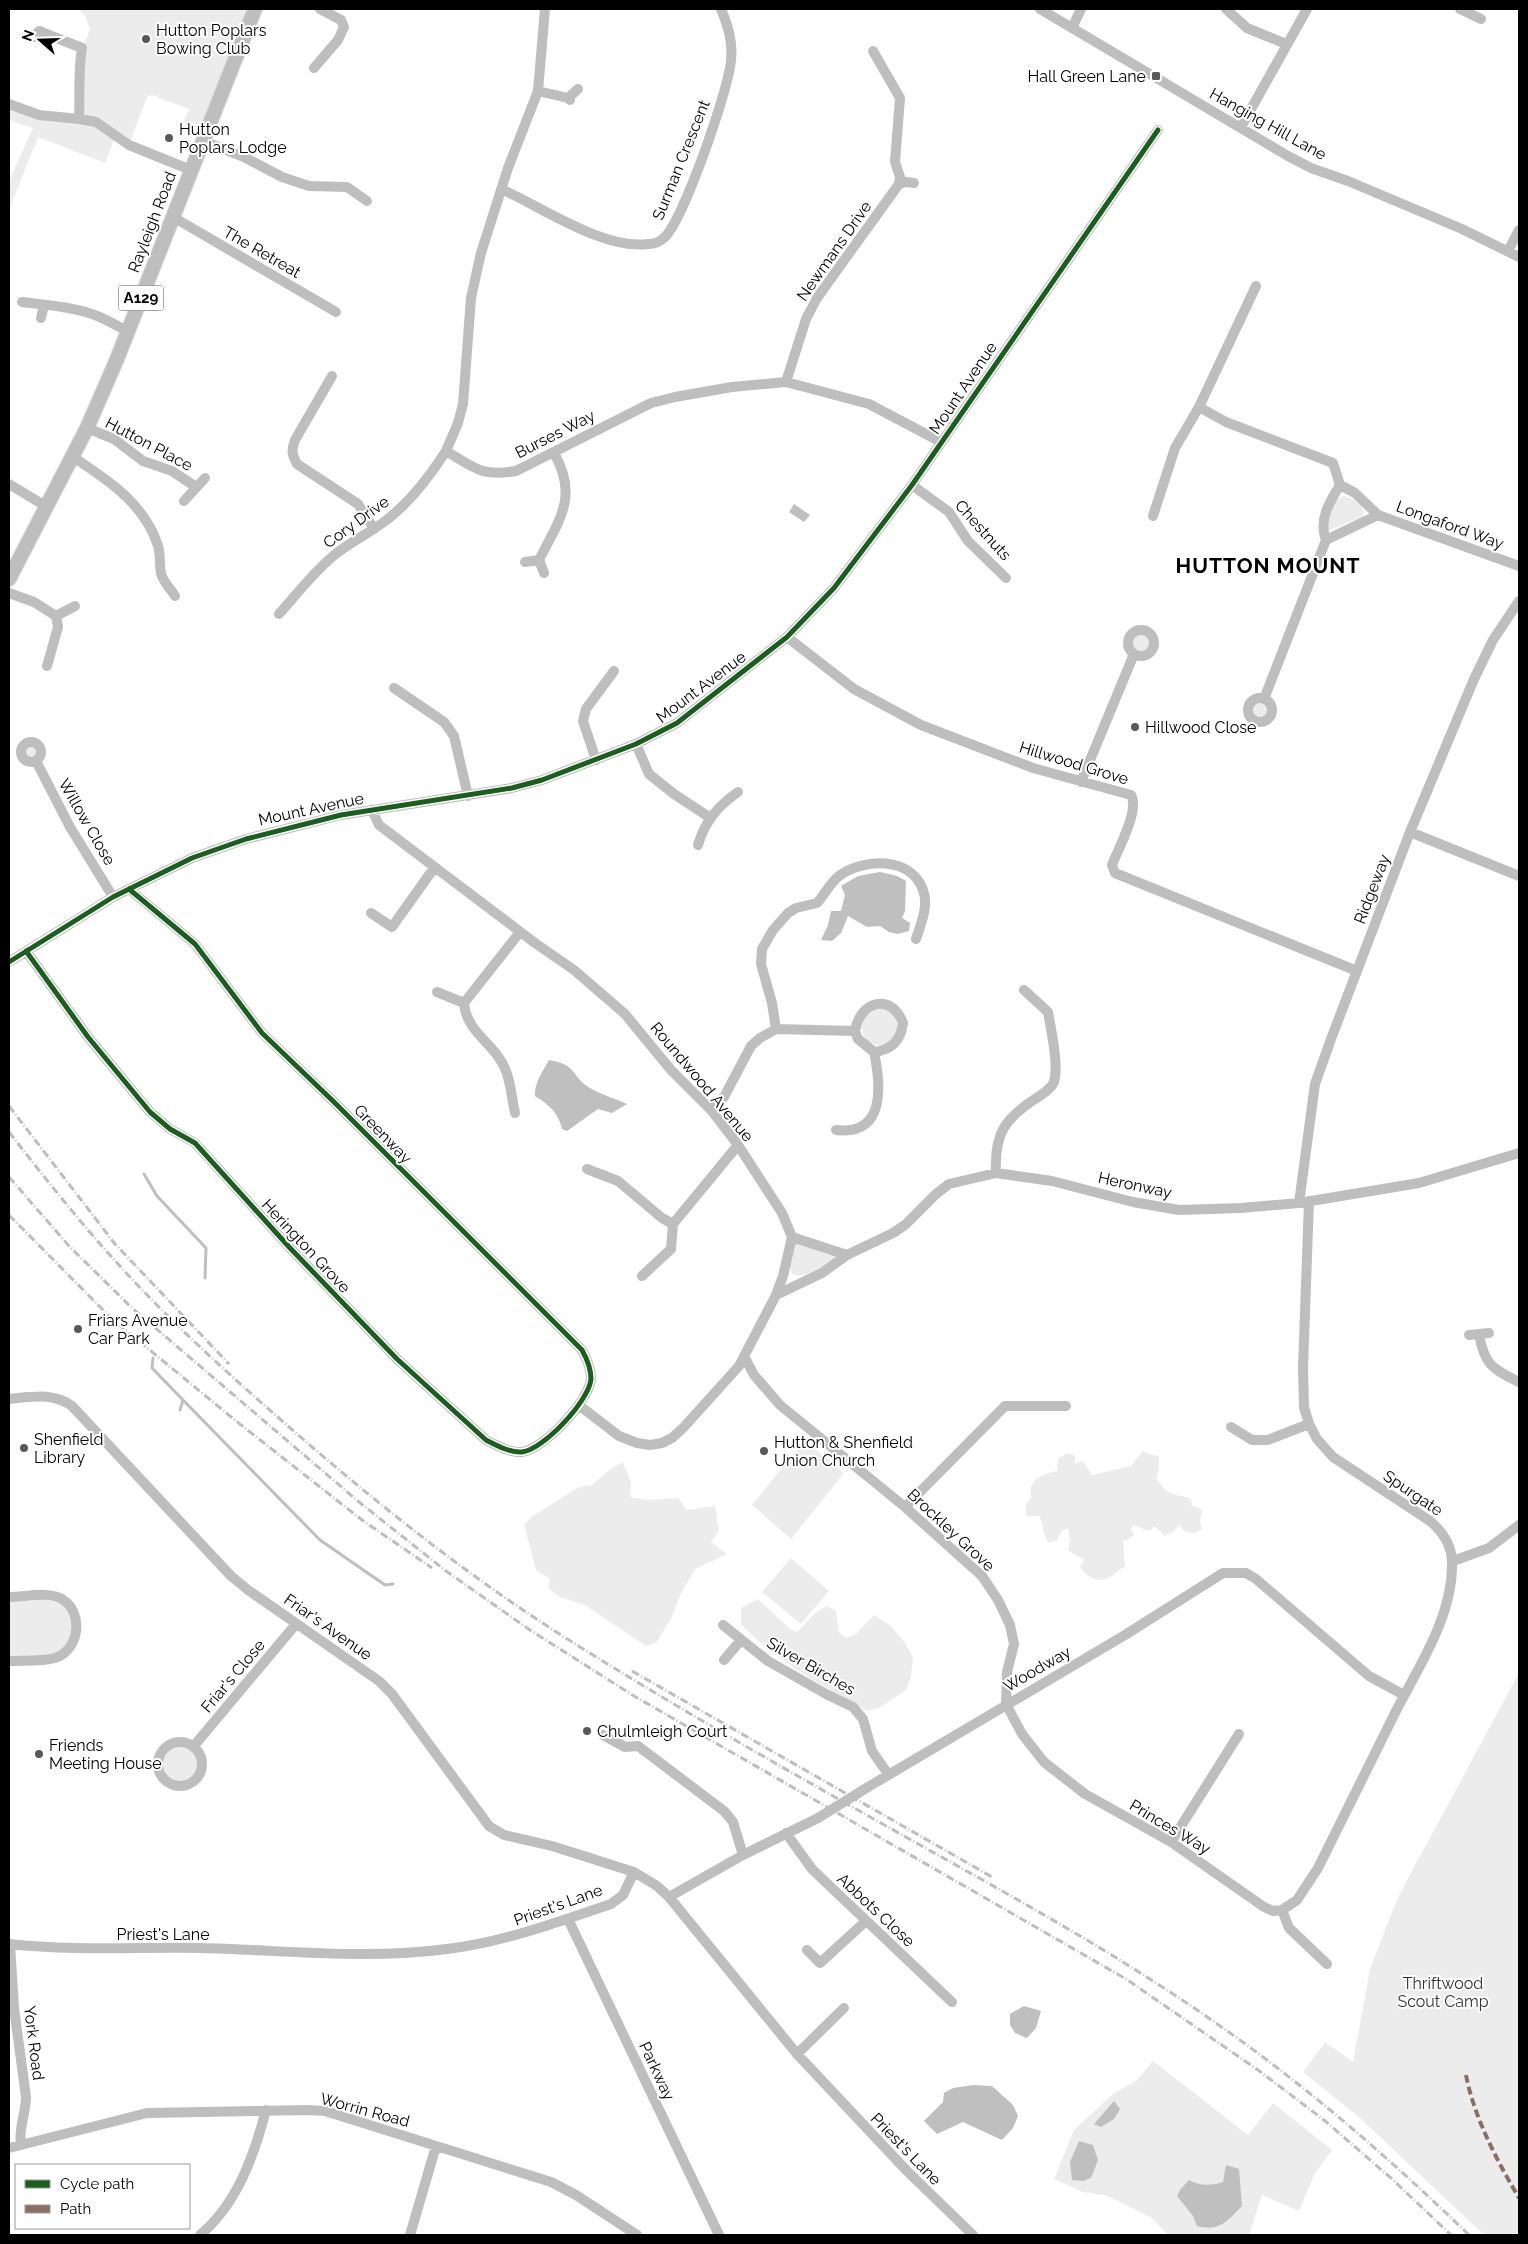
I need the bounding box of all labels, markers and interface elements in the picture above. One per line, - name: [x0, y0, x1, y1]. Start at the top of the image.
- north arrow: [15, 15, 65, 65]
- place label: Hutton Poplars Bowing Club: [156, 21, 267, 58]
- text: N: [18, 28, 37, 43]
- marker: Hutton Poplars Bowing Club: [140, 33, 152, 45]
- place label: Hall Green Lane: [1027, 67, 1146, 86]
- marker: Hall Green Lane: [1150, 70, 1162, 82]
- street label: Hanging Hill Lane: [1206, 84, 1330, 164]
- street label: Surman Crescent: [648, 97, 714, 223]
- place label: Hutton Poplars Lodge: [179, 120, 287, 157]
- marker: Hutton Poplars Lodge: [163, 132, 175, 144]
- street label: Rayleigh Road: [124, 169, 180, 275]
- street label: Newmans Drive: [793, 198, 875, 304]
- street label: The Retreat: [220, 222, 305, 282]
- road number: A129: [118, 286, 164, 310]
- street label: Mount Avenue: [925, 338, 1001, 438]
- street label: Burses Way: [512, 406, 598, 462]
- street label: Hutton Place: [102, 413, 196, 475]
- street label: Cory Drive: [319, 492, 393, 552]
- street label: Chestnuts: [951, 496, 1015, 564]
- street label: Longaford Way: [1394, 497, 1507, 553]
- district label: HUTTON MOUNT: [1176, 553, 1360, 578]
- street label: Mount Avenue: [652, 647, 750, 727]
- place label: Hillwood Close: [1145, 718, 1257, 737]
- marker: Hillwood Close: [1129, 721, 1141, 733]
- street label: Hillwood Grove: [1017, 737, 1131, 789]
- street label: Willow Close: [55, 775, 119, 869]
- street label: Mount Avenue: [257, 789, 365, 829]
- street label: Ridgeway: [1350, 851, 1394, 926]
- street label: Roundwood Avenue: [647, 1018, 757, 1146]
- street label: Greenway: [350, 1101, 416, 1168]
- street label: Heronway: [1096, 1168, 1174, 1202]
- street label: Herington Grove: [258, 1195, 354, 1297]
- place label: Friars Avenue Car Park: [88, 1311, 188, 1348]
- marker: Friars Avenue Car Park: [72, 1323, 84, 1335]
- place label: Shenfield Library: [34, 1430, 103, 1467]
- place label: Hutton & Shenfield Union Church: [774, 1433, 913, 1470]
- marker: Shenfield Library: [18, 1442, 30, 1454]
- marker: Hutton & Shenfield Union Church: [758, 1445, 770, 1457]
- street label: Spurgate: [1380, 1466, 1446, 1520]
- street label: Brockley Grove: [903, 1485, 999, 1575]
- street label: Friar's Avenue: [280, 1590, 376, 1664]
- street label: Silver Birches: [763, 1633, 859, 1699]
- street label: Friar's Close: [197, 1636, 269, 1716]
- street label: Woodway: [1000, 1642, 1074, 1696]
- place label: Chulmleigh Court: [597, 1722, 728, 1741]
- marker: Chulmleigh Court: [581, 1725, 593, 1737]
- place label: Friends Meeting House: [49, 1736, 162, 1773]
- marker: Friends Meeting House: [33, 1748, 45, 1760]
- street label: Princes Way: [1126, 1795, 1214, 1859]
- street label: Abbots Close: [833, 1869, 919, 1951]
- street label: Priest's Lane: [511, 1880, 605, 1930]
- street label: Priest's Lane: [116, 1925, 210, 1944]
- park label: Thriftwood Scout Camp: [1397, 1974, 1489, 2011]
- street label: York Road: [20, 2005, 48, 2081]
- street label: Parkway: [635, 2039, 679, 2104]
- street label: Worrin Road: [318, 2089, 412, 2131]
- street label: Priest's Lane: [867, 2109, 945, 2189]
- legend: [15, 2164, 190, 2229]
- text: Cycle path: [60, 2175, 134, 2193]
- text: Path: [60, 2200, 91, 2218]

